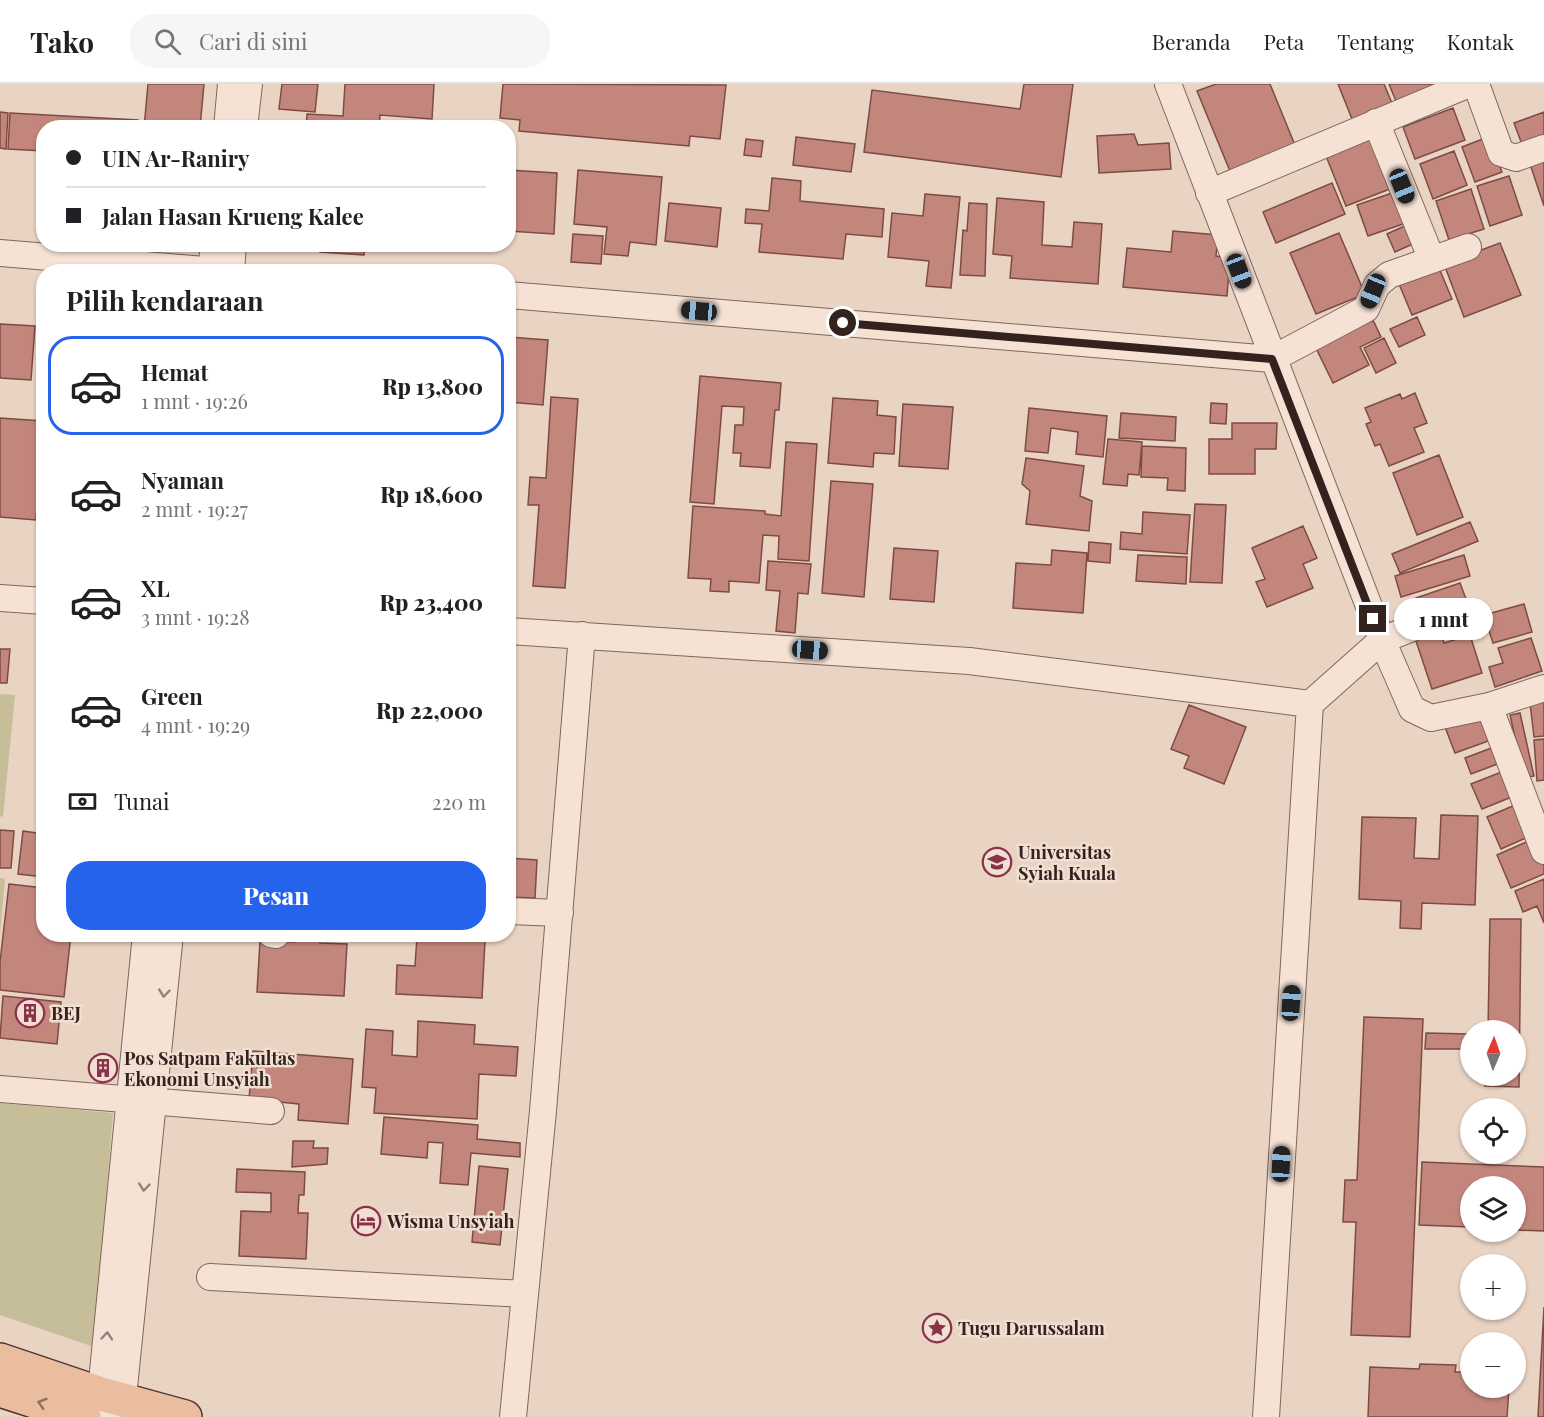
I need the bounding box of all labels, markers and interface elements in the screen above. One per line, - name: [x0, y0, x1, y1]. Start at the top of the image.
- search box: [130, 14, 550, 68]
- text: Tako: [30, 23, 94, 60]
- icon: search: [151, 25, 184, 58]
- text: Cari di sini: [199, 26, 307, 56]
- text: Beranda: [1152, 27, 1231, 55]
- text: Peta: [1264, 27, 1304, 55]
- text: Tentang: [1337, 27, 1414, 55]
- text: Kontak: [1447, 27, 1514, 55]
- text: UIN Ar-Raniry: [102, 143, 249, 173]
- car: [1387, 166, 1417, 206]
- text: Jalan Hasan Krueng Kalee: [102, 201, 364, 231]
- car: [1224, 251, 1254, 291]
- car: [1358, 271, 1388, 311]
- text: Pilih kendaraan: [66, 282, 264, 318]
- car: [680, 300, 718, 322]
- route start: [829, 309, 856, 336]
- text: Hemat: [141, 357, 208, 387]
- icon: car: [69, 359, 123, 413]
- text: Rp 13,800: [382, 371, 483, 401]
- text: 1 mnt · 19:26: [141, 387, 248, 414]
- text: Nyaman: [141, 465, 224, 495]
- icon: car: [69, 467, 123, 521]
- text: Rp 18,600: [380, 479, 483, 509]
- text: 2 mnt · 19:27: [141, 495, 248, 522]
- text: XL: [141, 573, 170, 603]
- icon: car: [69, 575, 123, 629]
- text: Rp 23,400: [380, 587, 483, 617]
- callout: 1 mnt: [1394, 598, 1493, 640]
- text: 3 mnt · 19:28: [141, 603, 250, 630]
- route end: [1359, 605, 1386, 632]
- text: 1 mnt: [1419, 605, 1468, 632]
- car: [791, 640, 829, 660]
- text: Green: [141, 681, 203, 711]
- icon: car: [69, 683, 123, 737]
- text: Rp 22,000: [376, 695, 483, 725]
- text: 4 mnt · 19:29: [141, 711, 250, 738]
- icon: cash: [66, 785, 99, 818]
- text: Tunai: [114, 786, 169, 816]
- text: 220 m: [432, 788, 486, 815]
- place label: Universitas Syiah Kuala: [1018, 840, 1116, 885]
- school or university icon: Universitas Syiah Kuala: [981, 846, 1013, 878]
- button: Pesan: [66, 861, 486, 930]
- car: [1281, 984, 1301, 1022]
- one-way arrow: [158, 988, 171, 997]
- building icon: BEJ: [14, 997, 46, 1029]
- place label: BEJ: [51, 1001, 81, 1025]
- north arrow: [1460, 1020, 1526, 1086]
- map controls: [1460, 1020, 1526, 1398]
- place label: Pos Satpam Fakultas Ekonomi Unsyiah: [124, 1046, 295, 1091]
- building icon: Pos Satpam Fakultas Ekonomi Unsyiah: [87, 1052, 119, 1084]
- button: locate: [1460, 1098, 1526, 1164]
- car: [1271, 1146, 1291, 1182]
- button: layers: [1460, 1176, 1526, 1242]
- one-way arrow: [138, 1182, 151, 1191]
- hotel icon: Wisma Unsyiah: [350, 1205, 382, 1237]
- place label: Wisma Unsyiah: [386, 1209, 514, 1233]
- button: +: [1460, 1254, 1526, 1320]
- place icon: Tugu Darussalam: [921, 1312, 953, 1344]
- place label: Tugu Darussalam: [958, 1316, 1106, 1340]
- one-way arrow: [100, 1331, 113, 1340]
- button: −: [1460, 1332, 1526, 1398]
- one-way arrow: [37, 1398, 48, 1411]

